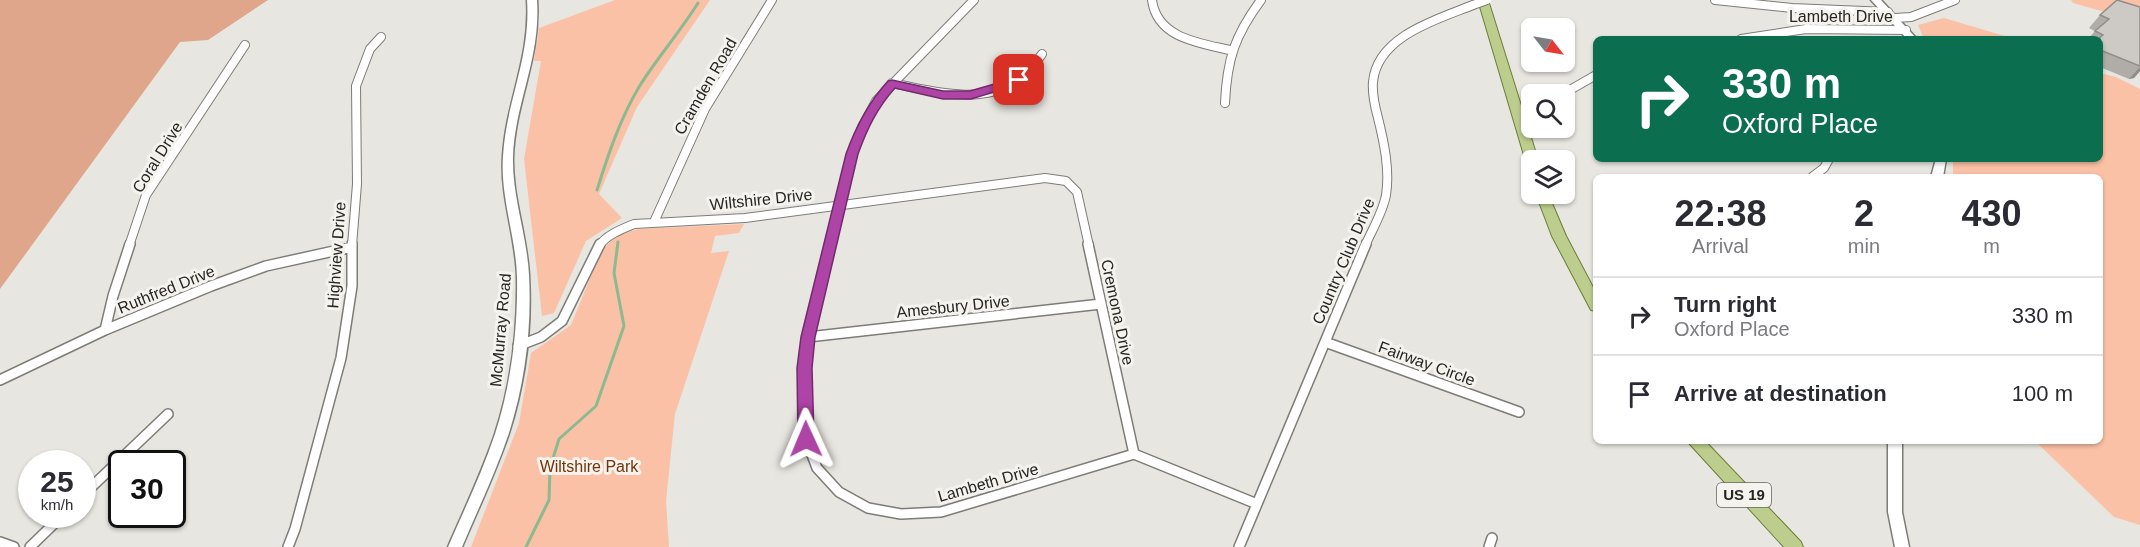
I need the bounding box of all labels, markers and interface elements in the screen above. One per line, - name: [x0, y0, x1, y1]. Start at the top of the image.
- street label: Lambeth Drive: [1789, 8, 1893, 25]
- north arrow: [1521, 18, 1575, 72]
- map controls: [1521, 18, 1575, 204]
- street label: Cramden Road: [671, 35, 740, 137]
- pin: [993, 54, 1044, 105]
- icon: right: [1623, 60, 1701, 138]
- text: 330 m: [1722, 60, 1841, 107]
- icon: arrive: [1002, 63, 1035, 96]
- button: search: [1521, 84, 1575, 138]
- text: Oxford Place: [1722, 109, 1878, 139]
- street label: Coral Drive: [129, 119, 186, 196]
- button: layers: [1521, 150, 1575, 204]
- street label: Wiltshire Drive: [709, 186, 813, 213]
- text: 22:38: [1674, 193, 1766, 234]
- text: 2: [1854, 193, 1874, 234]
- text: 430: [1961, 193, 2022, 234]
- street label: Country Club Drive: [1309, 196, 1378, 327]
- street label: Highview Drive: [324, 201, 349, 309]
- text: Arrival: [1692, 235, 1749, 257]
- text: min: [1848, 235, 1880, 257]
- text: m: [1983, 235, 2000, 257]
- street label: Cremona Drive: [1098, 258, 1137, 367]
- street label: Ruthfred Drive: [115, 262, 217, 317]
- street label: McMurray Road: [487, 273, 514, 387]
- street label: Amesbury Drive: [896, 292, 1011, 321]
- text: Turn right: [1674, 292, 1776, 317]
- icon: right: [1623, 300, 1656, 333]
- text: 330 m: [2012, 303, 2073, 328]
- text: Oxford Place: [1674, 318, 1790, 340]
- street label: Fairway Circle: [1376, 338, 1477, 389]
- icon: arrive: [1623, 378, 1656, 411]
- text: Arrive at destination: [1674, 381, 1887, 406]
- text: 100 m: [2012, 381, 2073, 406]
- position arrow: [774, 407, 838, 471]
- speed limit sign: 30: [108, 450, 186, 528]
- park label: Wiltshire Park: [540, 458, 639, 475]
- street label: Lambeth Drive: [936, 460, 1041, 505]
- text: 25: [40, 465, 74, 498]
- road number: US 19: [1717, 483, 1771, 507]
- text: km/h: [41, 496, 73, 513]

